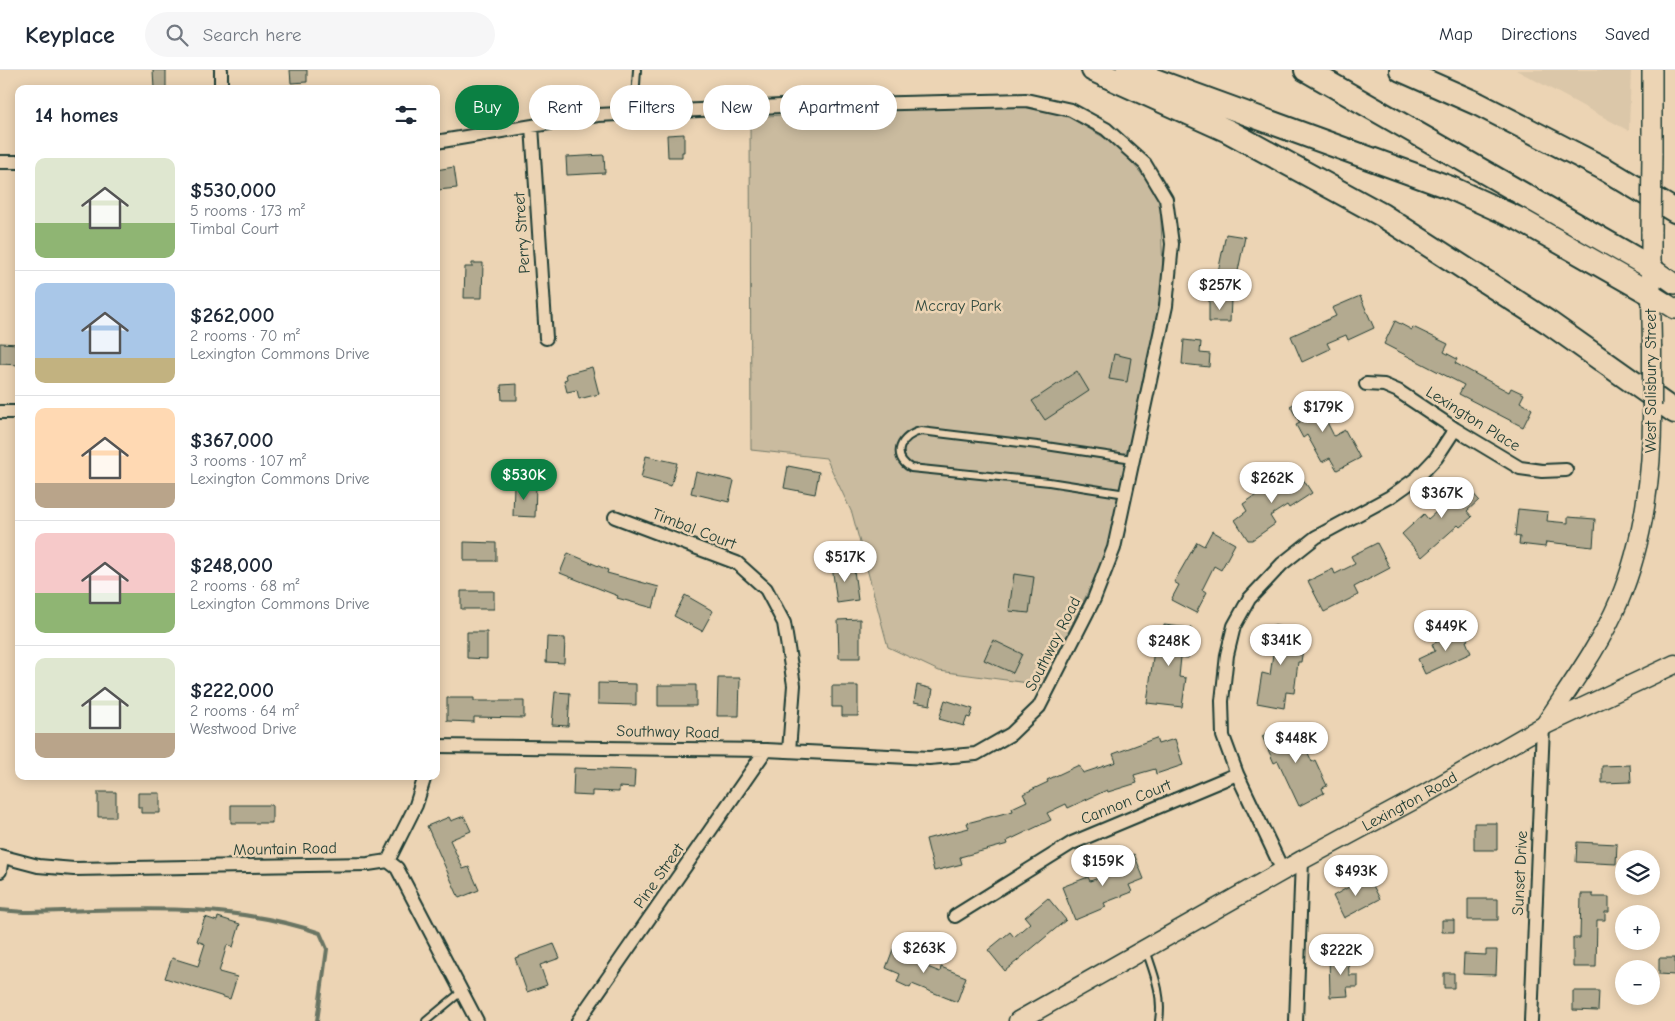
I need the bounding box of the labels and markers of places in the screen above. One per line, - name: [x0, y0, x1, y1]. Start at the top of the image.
- pin: $257K: [1185, 268, 1255, 311]
- pin: $179K: [1288, 390, 1358, 433]
- pin: $530K: [489, 458, 559, 501]
- pin: $262K: [1237, 462, 1307, 504]
- pin: $367K: [1407, 476, 1477, 519]
- pin: $517K: [810, 540, 880, 583]
- pin: $449K: [1411, 610, 1481, 652]
- pin: $248K: [1134, 624, 1204, 667]
- pin: $341K: [1246, 624, 1316, 666]
- pin: $448K: [1261, 722, 1331, 764]
- pin: $159K: [1068, 844, 1138, 887]
- pin: $493K: [1321, 854, 1391, 897]
- pin: $263K: [889, 932, 959, 974]
- pin: $222K: [1306, 934, 1376, 976]

